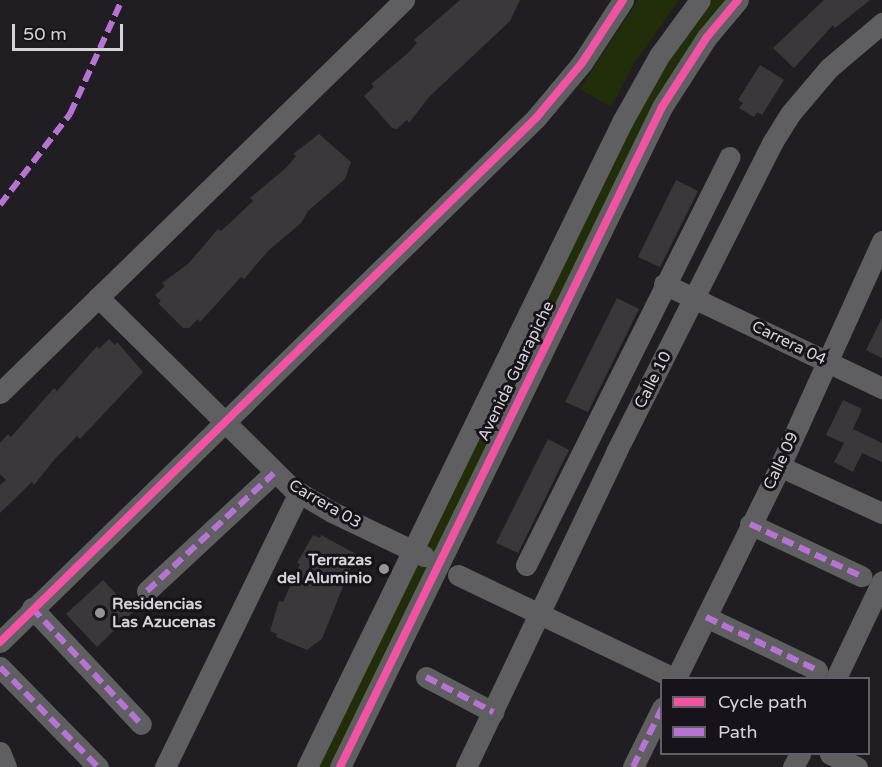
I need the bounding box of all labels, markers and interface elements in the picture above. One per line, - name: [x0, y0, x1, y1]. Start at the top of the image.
- scale bar: [15, 12, 126, 50]
- text: 50 m: [23, 23, 67, 45]
- street label: Avenida Guarapiche: [474, 298, 558, 444]
- street label: Carrera 04: [749, 317, 829, 369]
- street label: Calle 10: [631, 348, 675, 412]
- street label: Calle 09: [759, 429, 803, 493]
- street label: Carrera 03: [285, 476, 365, 532]
- place label: Terrazas del Aluminio: [277, 550, 372, 588]
- marker: Terrazas del Aluminio: [377, 562, 391, 576]
- place label: Residencias Las Azucenas: [112, 594, 216, 632]
- marker: Residencias Las Azucenas: [93, 606, 107, 620]
- legend: [660, 677, 870, 755]
- text: Cycle path: [718, 691, 807, 713]
- text: Path: [718, 721, 757, 743]

